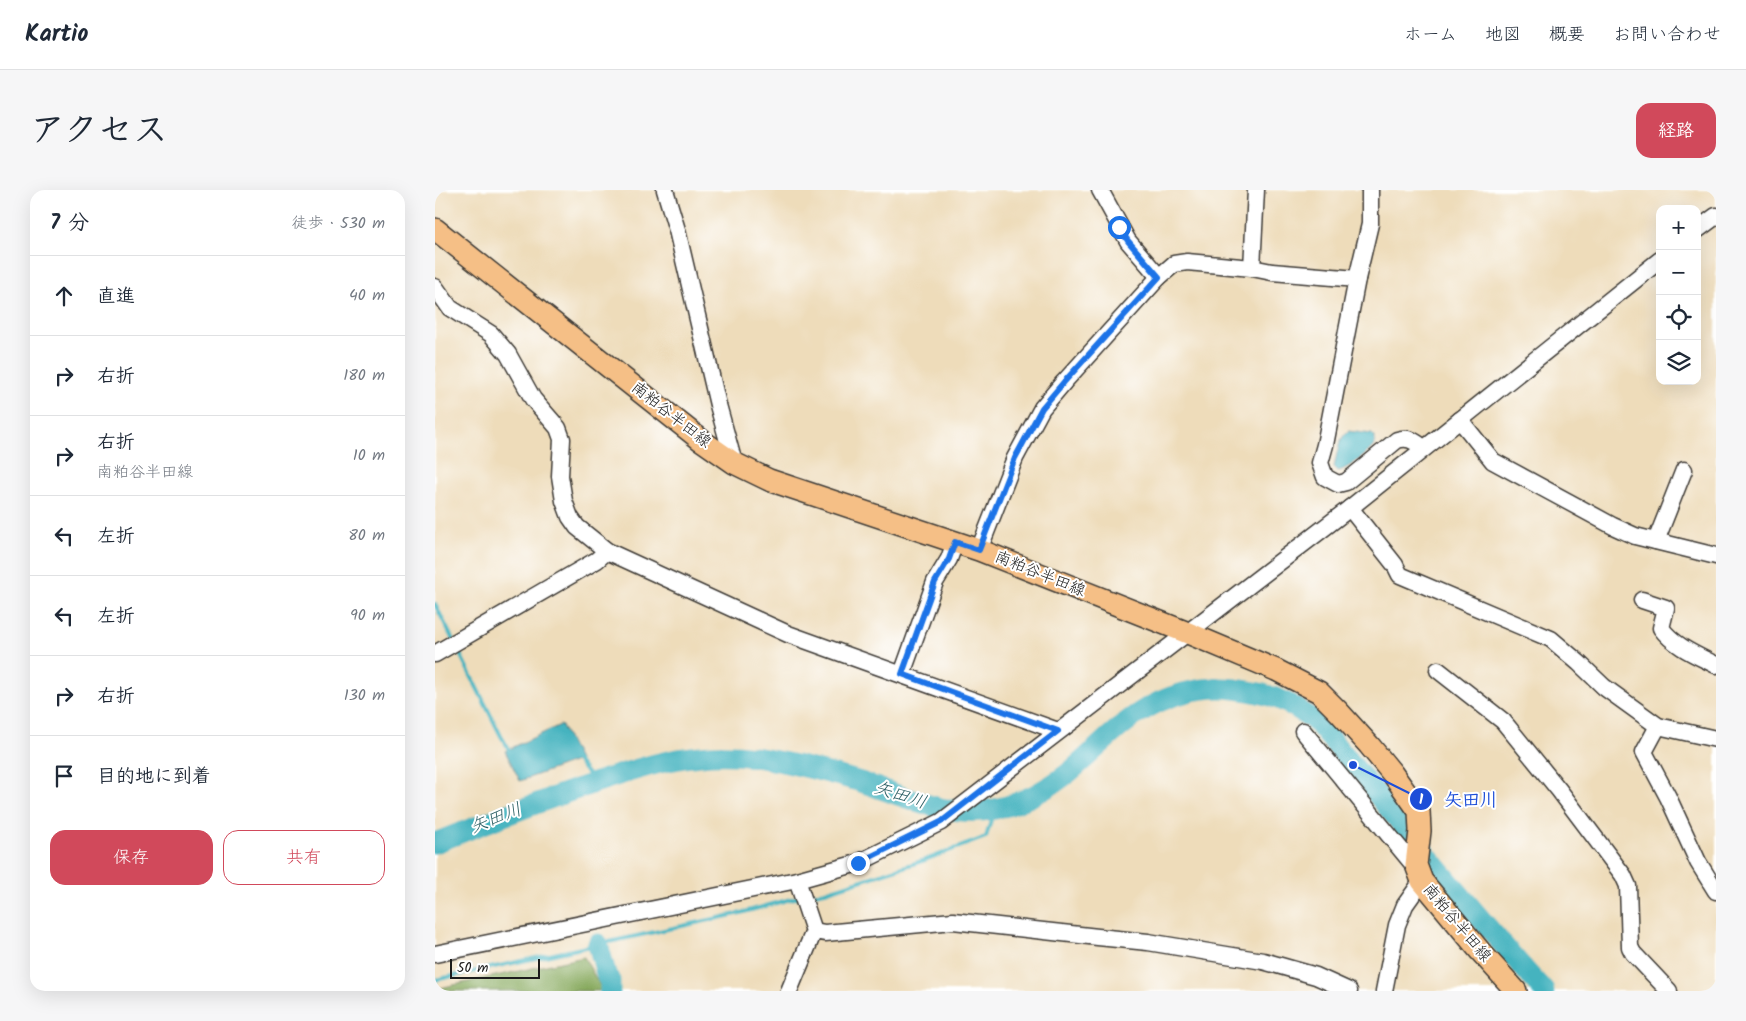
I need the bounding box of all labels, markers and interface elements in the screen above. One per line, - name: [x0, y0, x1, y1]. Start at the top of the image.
- text: Kartio: [25, 15, 88, 54]
- text: ホーム: [1404, 21, 1457, 50]
- text: 地図: [1485, 21, 1521, 50]
- text: 概要: [1549, 21, 1585, 50]
- text: お問い合わせ: [1613, 21, 1721, 50]
- button: 経路: [1636, 103, 1716, 158]
- text: アクセス: [30, 104, 168, 160]
- map controls: [1656, 205, 1701, 385]
- button: +: [1656, 205, 1701, 250]
- text: 7 分: [50, 207, 89, 240]
- text: 徒歩 · 530 m: [291, 211, 385, 236]
- route start: [1108, 216, 1131, 239]
- button: −: [1656, 250, 1701, 295]
- icon: ahead: [50, 282, 78, 310]
- text: 直進: [97, 282, 135, 312]
- text: 40 m: [349, 283, 385, 308]
- button: locate: [1656, 295, 1701, 340]
- button: layers: [1656, 340, 1701, 385]
- icon: right: [50, 362, 78, 390]
- text: 右折: [97, 362, 135, 392]
- text: 180 m: [343, 363, 385, 388]
- street label: 南粕谷半田線: [625, 376, 717, 454]
- text: 右折: [97, 428, 135, 458]
- icon: right: [50, 442, 78, 470]
- text: 10 m: [353, 443, 385, 468]
- text: 南粕谷半田線: [97, 460, 193, 485]
- icon: left: [50, 522, 78, 550]
- text: 左折: [97, 522, 135, 552]
- text: 80 m: [348, 523, 385, 548]
- street label: 南粕谷半田線: [991, 544, 1089, 604]
- icon: left: [50, 602, 78, 630]
- text: 左折: [97, 602, 135, 632]
- text: 90 m: [350, 603, 385, 628]
- icon: right: [50, 682, 78, 710]
- text: 右折: [97, 682, 135, 712]
- text: 130 m: [344, 683, 385, 708]
- icon: arrive: [50, 762, 78, 790]
- text: 目的地に到着: [97, 762, 211, 792]
- water label: 矢田川: [870, 774, 930, 818]
- callout: 矢田川: [1409, 783, 1508, 816]
- text: 矢田川: [1444, 787, 1498, 816]
- text: 1: [1419, 788, 1424, 812]
- water label: 矢田川: [466, 796, 526, 842]
- button: 保存: [50, 830, 213, 885]
- button: 共有: [223, 830, 385, 885]
- route end: [847, 852, 870, 875]
- street label: 南粕谷半田線: [1417, 878, 1497, 968]
- scale bar: [450, 956, 540, 979]
- text: 50 m: [457, 957, 488, 979]

